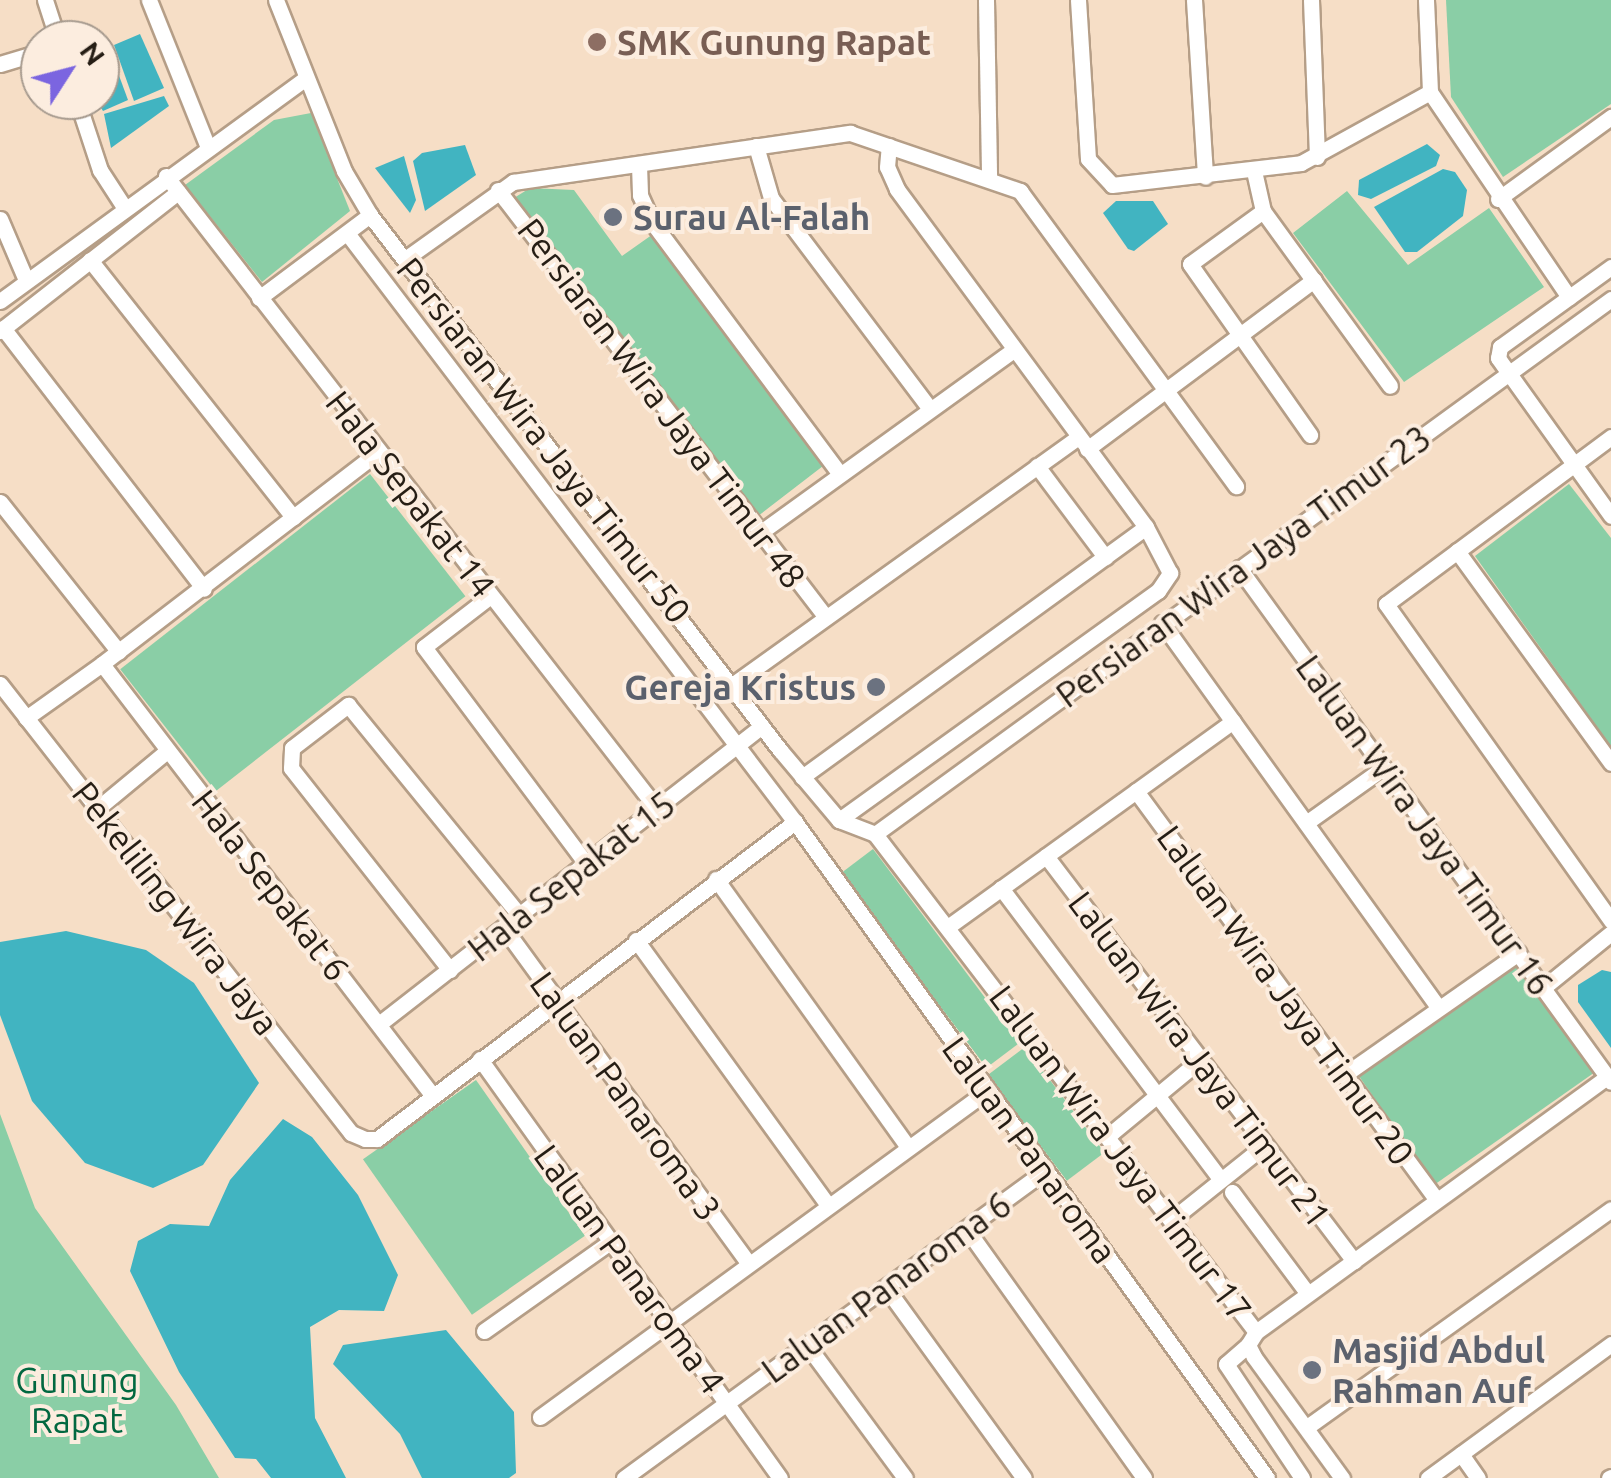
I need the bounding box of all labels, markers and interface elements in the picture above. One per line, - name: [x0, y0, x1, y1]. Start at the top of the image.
- north arrow: [20, 20, 120, 120]
- place label: SMK Gunung Rapat: [617, 21, 931, 63]
- marker: SMK Gunung Rapat: [586, 31, 608, 53]
- text: N: [74, 36, 112, 71]
- place label: Surau Al-Falah: [633, 196, 870, 238]
- marker: Surau Al-Falah: [602, 206, 624, 228]
- street label: Persiaran Wira Jaya Timur 48: [509, 210, 815, 596]
- street label: Persiaran Wira Jaya Timur 50: [388, 249, 700, 631]
- street label: Hala Sepakat 14: [317, 382, 505, 606]
- street label: Persiaran Wira Jaya Timur 23: [1048, 416, 1438, 716]
- street label: Laluan Wira Jaya Timur 16: [1288, 647, 1562, 1003]
- place label: Gereja Kristus: [624, 666, 856, 708]
- marker: Gereja Kristus: [865, 676, 887, 698]
- street label: Pekeliling Wira Jaya: [64, 773, 288, 1043]
- street label: Hala Sepakat 6: [183, 781, 359, 989]
- street label: Hala Sepakat 15: [459, 782, 683, 970]
- street label: Laluan Wira Jaya Timur 20: [1149, 817, 1423, 1173]
- street label: Laluan Wira Jaya Timur 21: [1060, 883, 1340, 1235]
- street label: Laluan Panaroma 3: [522, 963, 730, 1229]
- street label: Laluan Wira Jaya Timur 17: [981, 977, 1261, 1329]
- street label: Laluan Panaroma: [934, 1029, 1126, 1271]
- street label: Laluan Panaroma 4: [526, 1136, 734, 1402]
- street label: Laluan Panaroma 6: [753, 1183, 1019, 1391]
- place label: Masjid Abdul Rahman Auf: [1332, 1329, 1545, 1411]
- park label: Gunung Rapat: [15, 1359, 139, 1441]
- marker: Masjid Abdul Rahman Auf: [1301, 1359, 1323, 1381]

